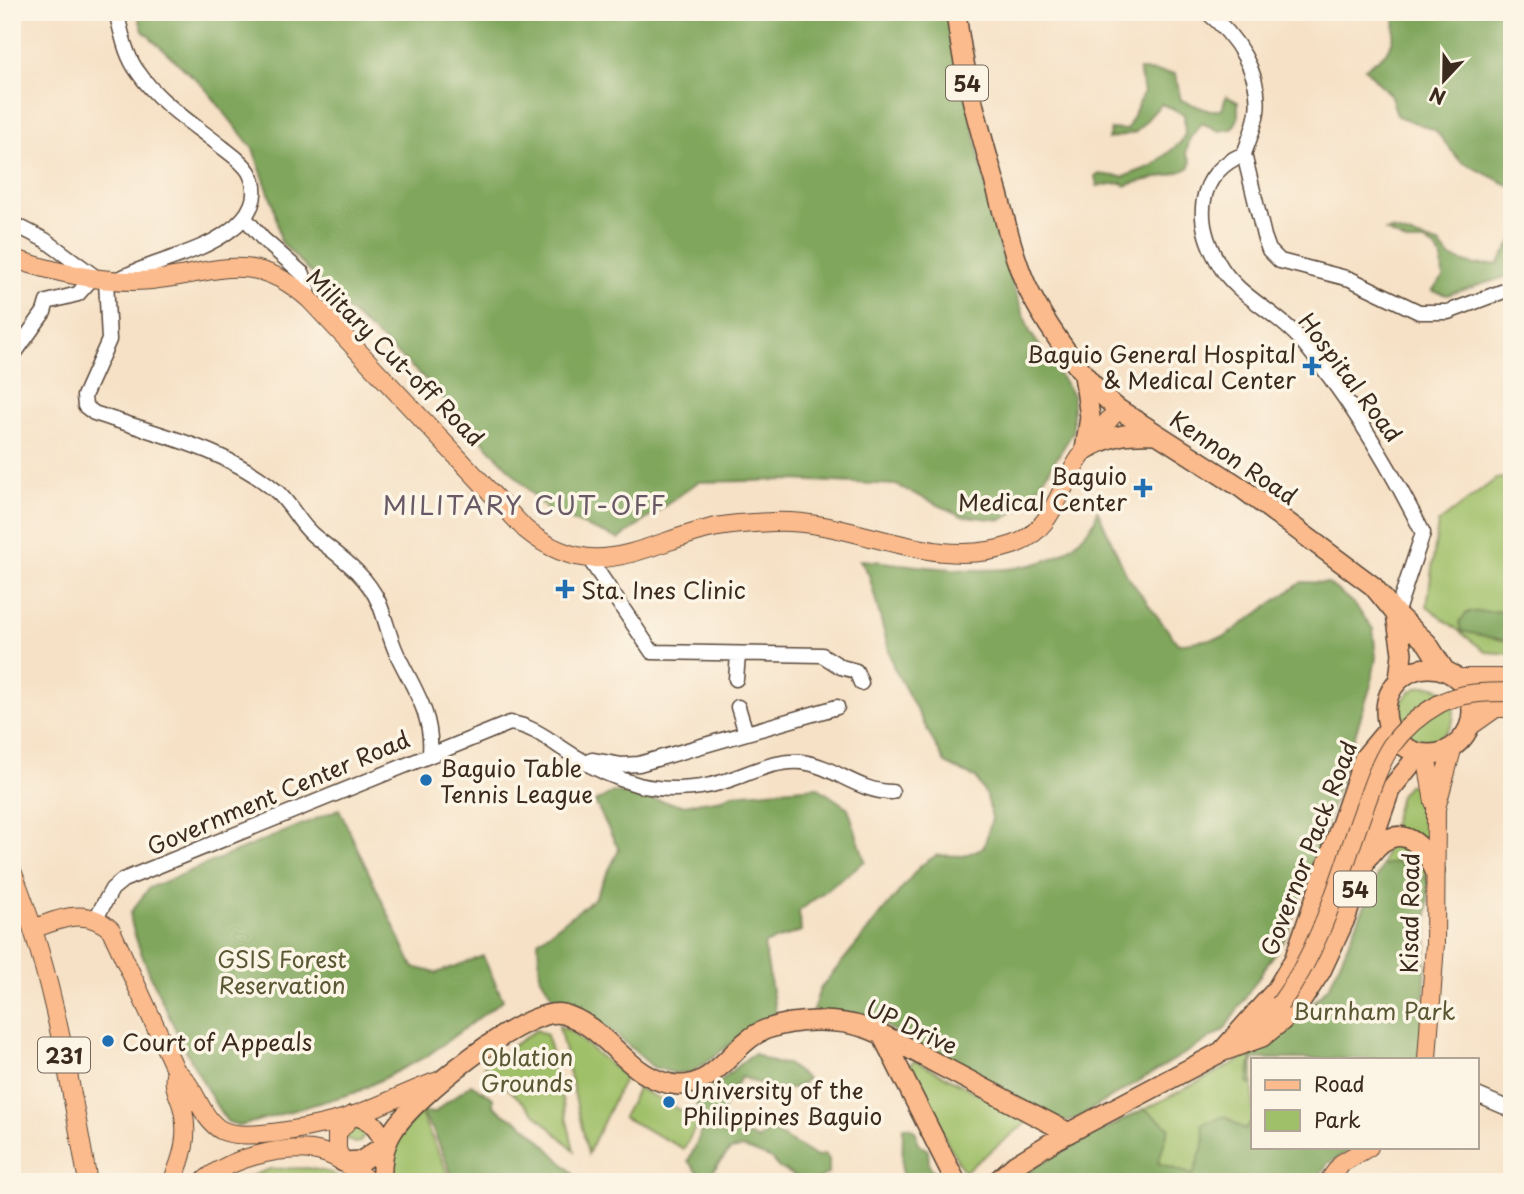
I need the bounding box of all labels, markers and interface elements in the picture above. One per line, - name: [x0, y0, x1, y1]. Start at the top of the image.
- north arrow: [1408, 46, 1478, 116]
- road number: 54: [946, 66, 988, 100]
- text: N: [1425, 81, 1449, 112]
- street label: Military Cut-off Road: [299, 260, 493, 454]
- street label: Hospital Road: [1291, 305, 1411, 449]
- place label: Baguio General Hospital & Medical Center: [1027, 336, 1296, 397]
- marker: Baguio General Hospital & Medical Center: [1302, 356, 1322, 376]
- street label: Kennon Road: [1163, 401, 1305, 513]
- place label: Baguio Medical Center: [958, 458, 1127, 519]
- marker: Baguio Medical Center: [1133, 478, 1153, 498]
- district label: MILITARY CUT-OFF: [382, 485, 668, 524]
- place label: Sta. Ines Clinic: [581, 572, 746, 607]
- marker: Sta. Ines Clinic: [555, 579, 575, 599]
- street label: Government Center Road: [141, 721, 415, 863]
- street label: Governor Pack Road: [1251, 736, 1365, 960]
- place label: Baguio Table Tennis League: [440, 750, 593, 811]
- marker: Baguio Table Tennis League: [418, 772, 434, 788]
- street label: Kisad Road: [1390, 852, 1428, 974]
- road number: 54: [1334, 872, 1376, 906]
- park label: GSIS Forest Reservation: [217, 941, 347, 1002]
- street label: UP Drive: [860, 989, 964, 1063]
- park label: Burnham Park: [1293, 993, 1455, 1028]
- place label: Court of Appeals: [122, 1024, 312, 1059]
- marker: Court of Appeals: [100, 1033, 116, 1049]
- road number: 231: [38, 1038, 90, 1072]
- park label: Oblation Grounds: [481, 1039, 573, 1100]
- legend: [1251, 1058, 1478, 1148]
- text: Road: [1314, 1067, 1365, 1099]
- place label: University of the Philippines Baguio: [683, 1072, 882, 1133]
- marker: University of the Philippines Baguio: [661, 1094, 677, 1110]
- text: Park: [1314, 1103, 1361, 1135]

